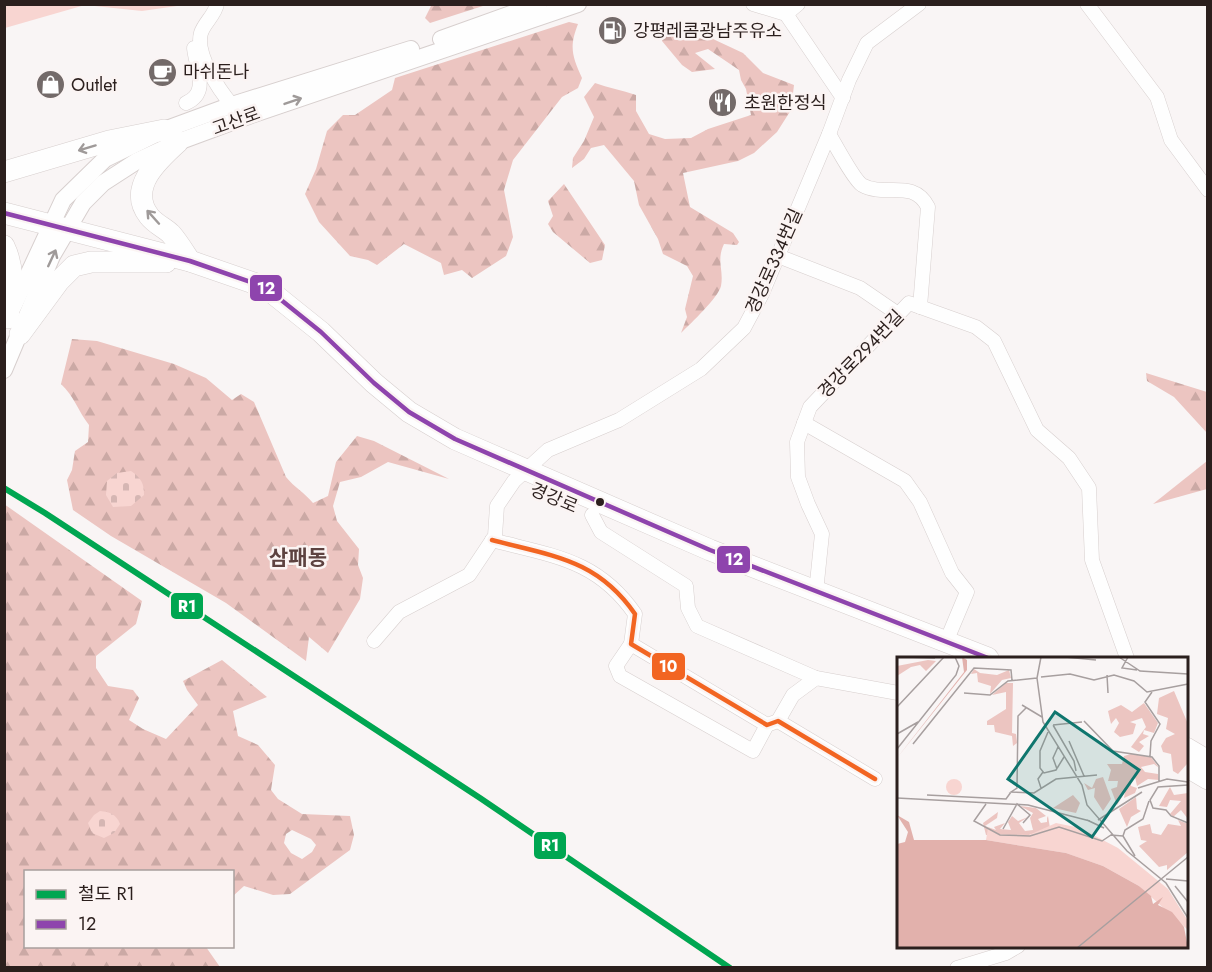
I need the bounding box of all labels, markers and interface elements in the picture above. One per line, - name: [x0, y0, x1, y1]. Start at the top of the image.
- fuel station icon: 강평레콤광남주유소: [596, 15, 628, 47]
- place label: 강평레콤광남주유소: [633, 18, 782, 44]
- cafe icon: 마쉬돈나: [146, 56, 178, 88]
- place label: 마쉬돈나: [183, 59, 249, 85]
- shop icon: Outlet: [34, 69, 66, 101]
- place label: Outlet: [71, 72, 117, 98]
- restaurant icon: 초원한정식: [707, 87, 739, 119]
- place label: 초원한정식: [744, 90, 827, 116]
- one-way arrow: [283, 94, 302, 105]
- street label: 고산로: [208, 100, 264, 142]
- one-way arrow: [78, 143, 97, 154]
- street label: 경강로334번길: [739, 204, 809, 318]
- one-way arrow: [146, 209, 159, 225]
- one-way arrow: [46, 250, 58, 268]
- line badge: 12: [249, 274, 283, 302]
- text: 12: [257, 277, 275, 300]
- street label: 경강로294번길: [812, 304, 910, 404]
- street label: 경강로: [526, 476, 582, 520]
- unlabelled marker: [594, 496, 606, 508]
- district label: 삼패동: [269, 543, 327, 573]
- line badge: 12: [716, 545, 751, 574]
- text: 12: [725, 548, 743, 571]
- line badge: R1: [170, 592, 204, 620]
- text: R1: [178, 595, 196, 618]
- line badge: 10: [651, 652, 686, 681]
- text: 10: [659, 655, 677, 678]
- inset map: [897, 657, 1188, 948]
- line badge: R1: [533, 831, 567, 860]
- text: R1: [541, 834, 559, 857]
- legend: [24, 870, 234, 948]
- text: 철도 R1: [78, 881, 135, 907]
- text: 12: [78, 911, 96, 937]

